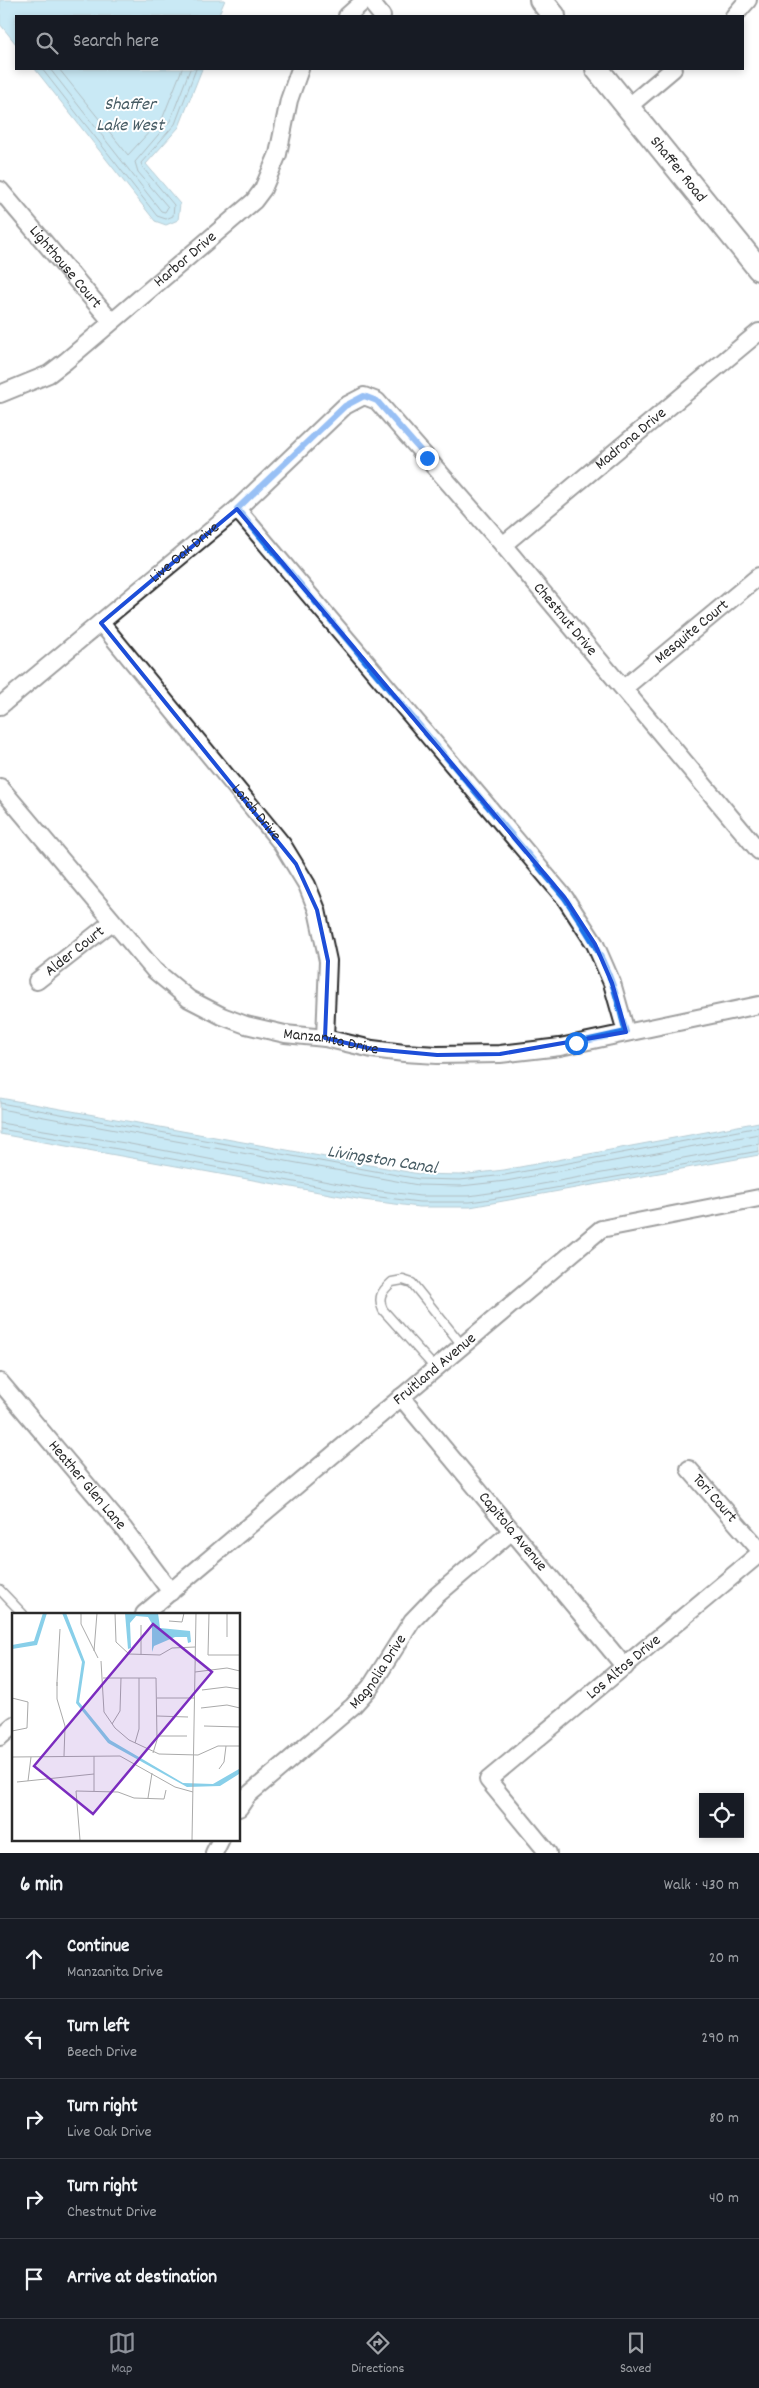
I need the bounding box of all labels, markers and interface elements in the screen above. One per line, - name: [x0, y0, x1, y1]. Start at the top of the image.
- search box: [15, 15, 744, 70]
- icon: search: [33, 29, 61, 57]
- text: Search here: [73, 29, 159, 56]
- water label: Shaffer Lake West: [96, 93, 166, 139]
- street label: Shaffer Road: [644, 131, 712, 207]
- street label: Lighthouse Court: [23, 221, 107, 314]
- street label: Harbor Drive: [149, 226, 222, 293]
- street label: Madrona Drive: [590, 402, 671, 475]
- route end: [416, 447, 439, 470]
- street label: Live Oak Drive: [145, 517, 224, 589]
- street label: Chestnut Drive: [528, 577, 603, 661]
- street label: Mesquite Court: [650, 594, 734, 670]
- street label: Larch Drive: [226, 779, 287, 846]
- street label: Alder Court: [40, 920, 110, 982]
- street label: Manzanita Drive: [282, 1022, 380, 1061]
- route start: [565, 1032, 588, 1055]
- water label: Livingston Canal: [325, 1140, 440, 1182]
- street label: Fruitland Avenue: [388, 1327, 481, 1411]
- street label: Heather Glen Lane: [42, 1435, 132, 1535]
- street label: Tori Court: [687, 1469, 743, 1528]
- street label: Capitola Avenue: [473, 1487, 553, 1577]
- inset map: [12, 1613, 240, 1840]
- street label: Los Altos Drive: [581, 1629, 666, 1705]
- street label: Magnolia Drive: [344, 1630, 412, 1715]
- map controls: [699, 1793, 744, 1838]
- button: locate: [699, 1793, 744, 1838]
- text: 6 min: [20, 1871, 63, 1901]
- text: Walk · 430 m: [664, 1874, 739, 1897]
- text: Continue: [67, 1934, 129, 1961]
- icon: ahead: [20, 1945, 48, 1973]
- text: 20 m: [709, 1947, 739, 1970]
- text: Manzanita Drive: [67, 1961, 163, 1984]
- text: Turn left: [67, 2014, 130, 2041]
- icon: left: [20, 2025, 48, 2053]
- text: 290 m: [701, 2027, 739, 2050]
- text: Beech Drive: [67, 2041, 137, 2064]
- text: Turn right: [67, 2094, 138, 2121]
- icon: right: [20, 2105, 48, 2133]
- text: 80 m: [709, 2107, 739, 2130]
- text: Live Oak Drive: [67, 2121, 152, 2144]
- text: Turn right: [67, 2174, 138, 2201]
- icon: right: [20, 2185, 48, 2213]
- text: 40 m: [709, 2187, 739, 2210]
- text: Chestnut Drive: [67, 2201, 157, 2224]
- icon: arrive: [20, 2265, 48, 2293]
- text: Arrive at destination: [67, 2265, 217, 2292]
- tab: Map: [108, 2329, 136, 2379]
- tab: Directions: [351, 2329, 404, 2379]
- tab: Saved: [620, 2329, 651, 2379]

